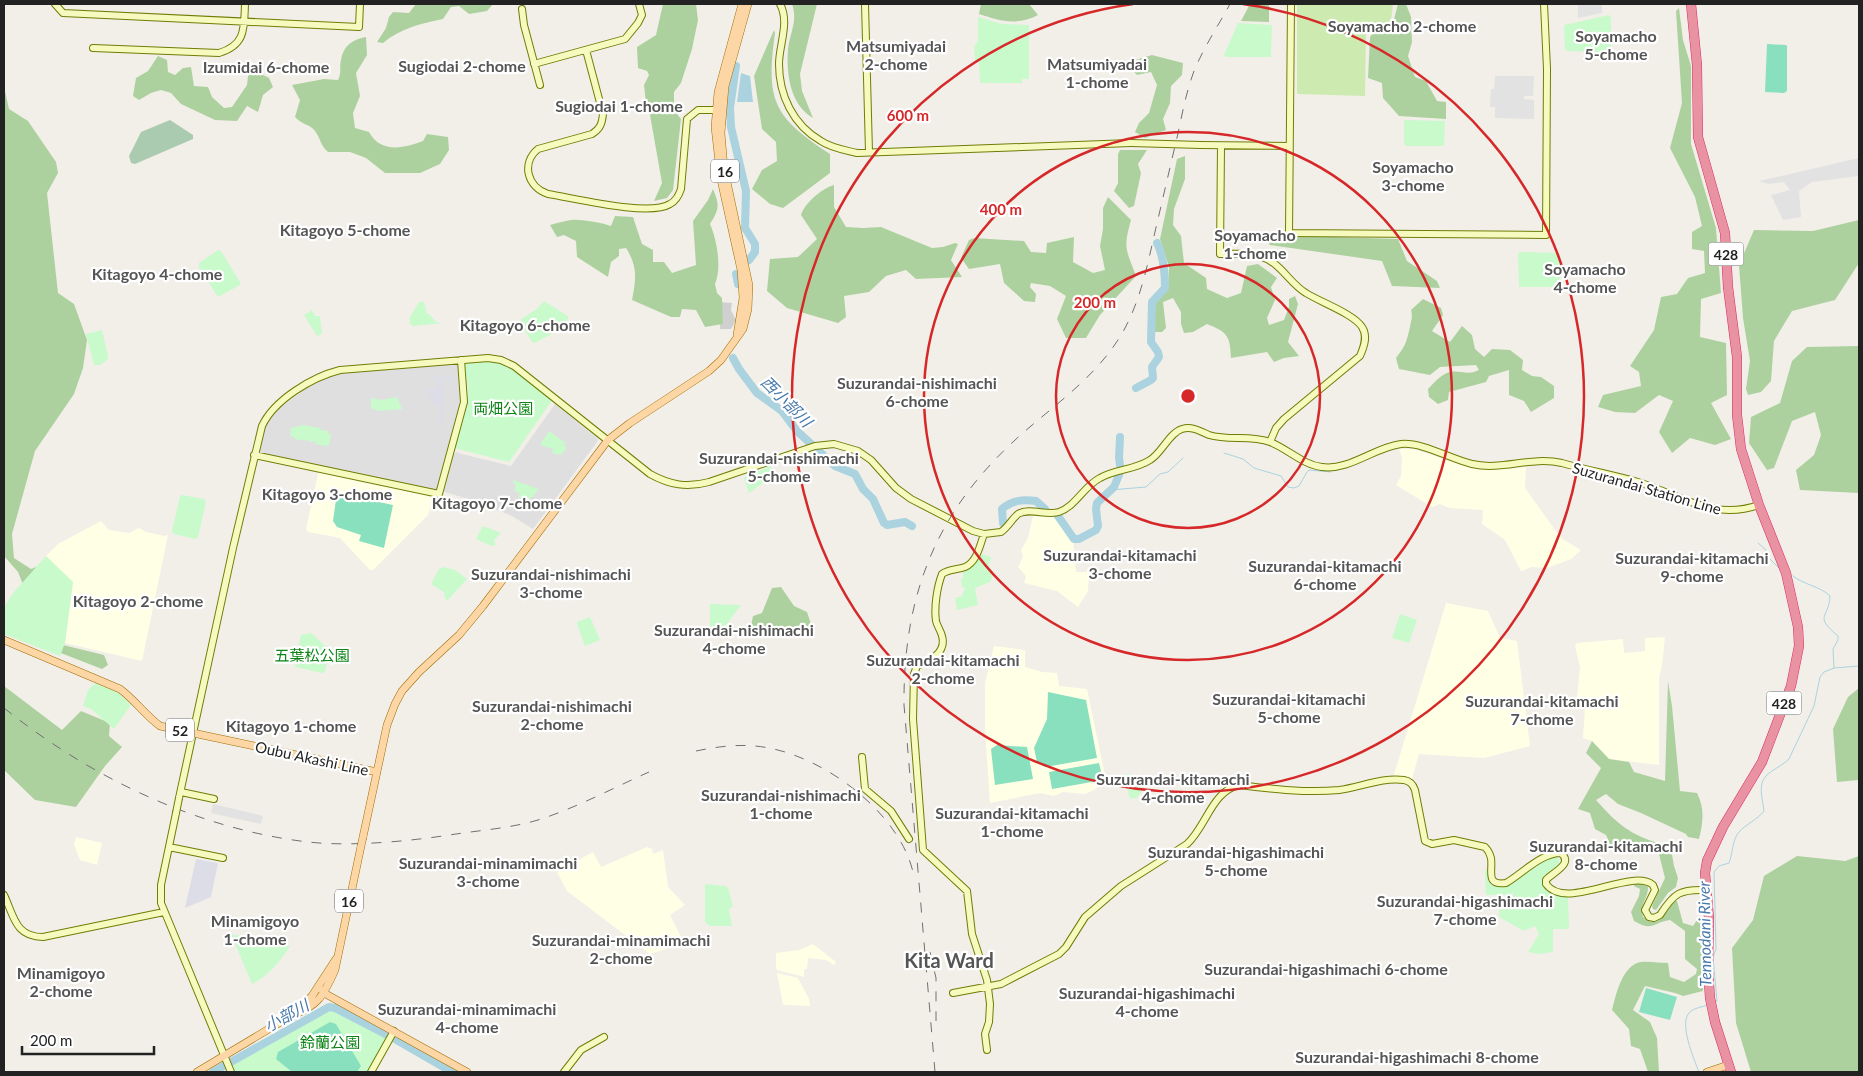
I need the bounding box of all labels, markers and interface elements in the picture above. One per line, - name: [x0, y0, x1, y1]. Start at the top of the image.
- district label: Soyamacho 2-chome: [1328, 16, 1477, 35]
- district label: Soyamacho 5-chome: [1575, 26, 1657, 63]
- district label: Matsumiyadai 2-chome: [846, 36, 946, 73]
- district label: Matsumiyadai 1-chome: [1047, 54, 1147, 91]
- district label: Sugiodai 2-chome: [398, 56, 526, 75]
- district label: Izumidai 6-chome: [203, 57, 330, 76]
- district label: Sugiodai 1-chome: [555, 96, 683, 115]
- text: 600 m: [887, 106, 929, 124]
- district label: Soyamacho 3-chome: [1372, 157, 1454, 194]
- road number: 16: [711, 160, 739, 182]
- text: 400 m: [980, 200, 1022, 218]
- district label: Kitagoyo 5-chome: [280, 220, 411, 239]
- district label: Soyamacho 1-chome: [1214, 225, 1296, 262]
- road number: 428: [1708, 242, 1744, 266]
- district label: Soyamacho 4-chome: [1544, 259, 1626, 296]
- district label: Kitagoyo 4-chome: [92, 264, 223, 283]
- text: 200 m: [1074, 293, 1116, 311]
- district label: Kitagoyo 6-chome: [460, 315, 591, 334]
- water label: 西小部川: [758, 372, 818, 432]
- district label: Suzurandai-nishimachi 6-chome: [837, 373, 997, 410]
- centre of rings: [1179, 387, 1197, 405]
- park label: 両畑公園: [473, 399, 533, 417]
- district label: Suzurandai-nishimachi 5-chome: [699, 448, 859, 485]
- street label: Suzurandai Station Line: [1570, 458, 1724, 518]
- district label: Kitagoyo 3-chome: [262, 484, 393, 503]
- district label: Kitagoyo 7-chome: [432, 493, 563, 512]
- district label: Suzurandai-kitamachi 3-chome: [1043, 545, 1197, 582]
- district label: Suzurandai-kitamachi 9-chome: [1615, 548, 1769, 585]
- district label: Suzurandai-kitamachi 6-chome: [1248, 556, 1402, 593]
- district label: Suzurandai-nishimachi 3-chome: [471, 564, 631, 601]
- district label: Kitagoyo 2-chome: [73, 591, 204, 610]
- district label: Suzurandai-nishimachi 4-chome: [654, 620, 814, 657]
- park label: 五葉松公園: [274, 646, 350, 664]
- district label: Suzurandai-kitamachi 2-chome: [866, 650, 1020, 687]
- district label: Suzurandai-kitamachi 5-chome: [1212, 689, 1366, 726]
- district label: Suzurandai-kitamachi 7-chome: [1465, 691, 1619, 728]
- road number: 428: [1766, 691, 1802, 714]
- district label: Suzurandai-nishimachi 2-chome: [472, 696, 632, 733]
- district label: Kitagoyo 1-chome: [226, 716, 357, 735]
- road number: 52: [166, 718, 194, 742]
- street label: Oubu Akashi Line: [254, 737, 370, 779]
- district label: Suzurandai-kitamachi 4-chome: [1096, 769, 1250, 806]
- district label: Suzurandai-nishimachi 1-chome: [701, 785, 861, 822]
- district label: Suzurandai-kitamachi 1-chome: [935, 803, 1089, 840]
- district label: Suzurandai-kitamachi 8-chome: [1529, 836, 1683, 873]
- district label: Suzurandai-higashimachi 5-chome: [1148, 842, 1324, 879]
- district label: Suzurandai-minamimachi 3-chome: [399, 853, 577, 890]
- water label: Tennodani River: [1694, 880, 1714, 987]
- road number: 16: [335, 889, 363, 912]
- district label: Suzurandai-higashimachi 7-chome: [1377, 891, 1553, 928]
- district label: Minamigoyo 1-chome: [211, 911, 299, 948]
- district label: Suzurandai-minamimachi 2-chome: [532, 930, 710, 967]
- district label: Kita Ward: [904, 948, 994, 972]
- district label: Suzurandai-higashimachi 6-chome: [1204, 959, 1448, 978]
- district label: Minamigoyo 2-chome: [17, 963, 105, 1000]
- district label: Suzurandai-higashimachi 4-chome: [1059, 983, 1235, 1020]
- water label: 小部川: [260, 994, 313, 1035]
- district label: Suzurandai-minamimachi 4-chome: [378, 999, 556, 1036]
- scale bar: [22, 1024, 155, 1056]
- text: 200 m: [30, 1031, 72, 1049]
- park label: 鈴蘭公園: [300, 1033, 360, 1051]
- district label: Suzurandai-higashimachi 8-chome: [1295, 1047, 1539, 1066]

